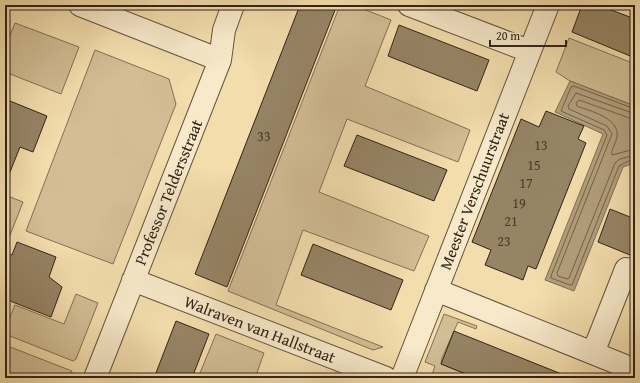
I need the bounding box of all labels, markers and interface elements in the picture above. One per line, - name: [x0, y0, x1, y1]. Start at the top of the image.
- scale bar: [490, 22, 566, 48]
- text: 20 m: [496, 27, 520, 44]
- street label: Meester Verschuurstraat: [433, 109, 515, 273]
- street label: Professor Teldersstraat: [128, 115, 208, 268]
- house number: 33: [257, 126, 271, 146]
- house number: 13: [534, 135, 548, 155]
- house number: 15: [527, 155, 541, 175]
- house number: 17: [519, 173, 533, 193]
- house number: 19: [512, 193, 526, 213]
- house number: 21: [504, 211, 518, 231]
- house number: 23: [497, 231, 511, 251]
- street label: Walraven van Hallstraat: [181, 289, 340, 369]

